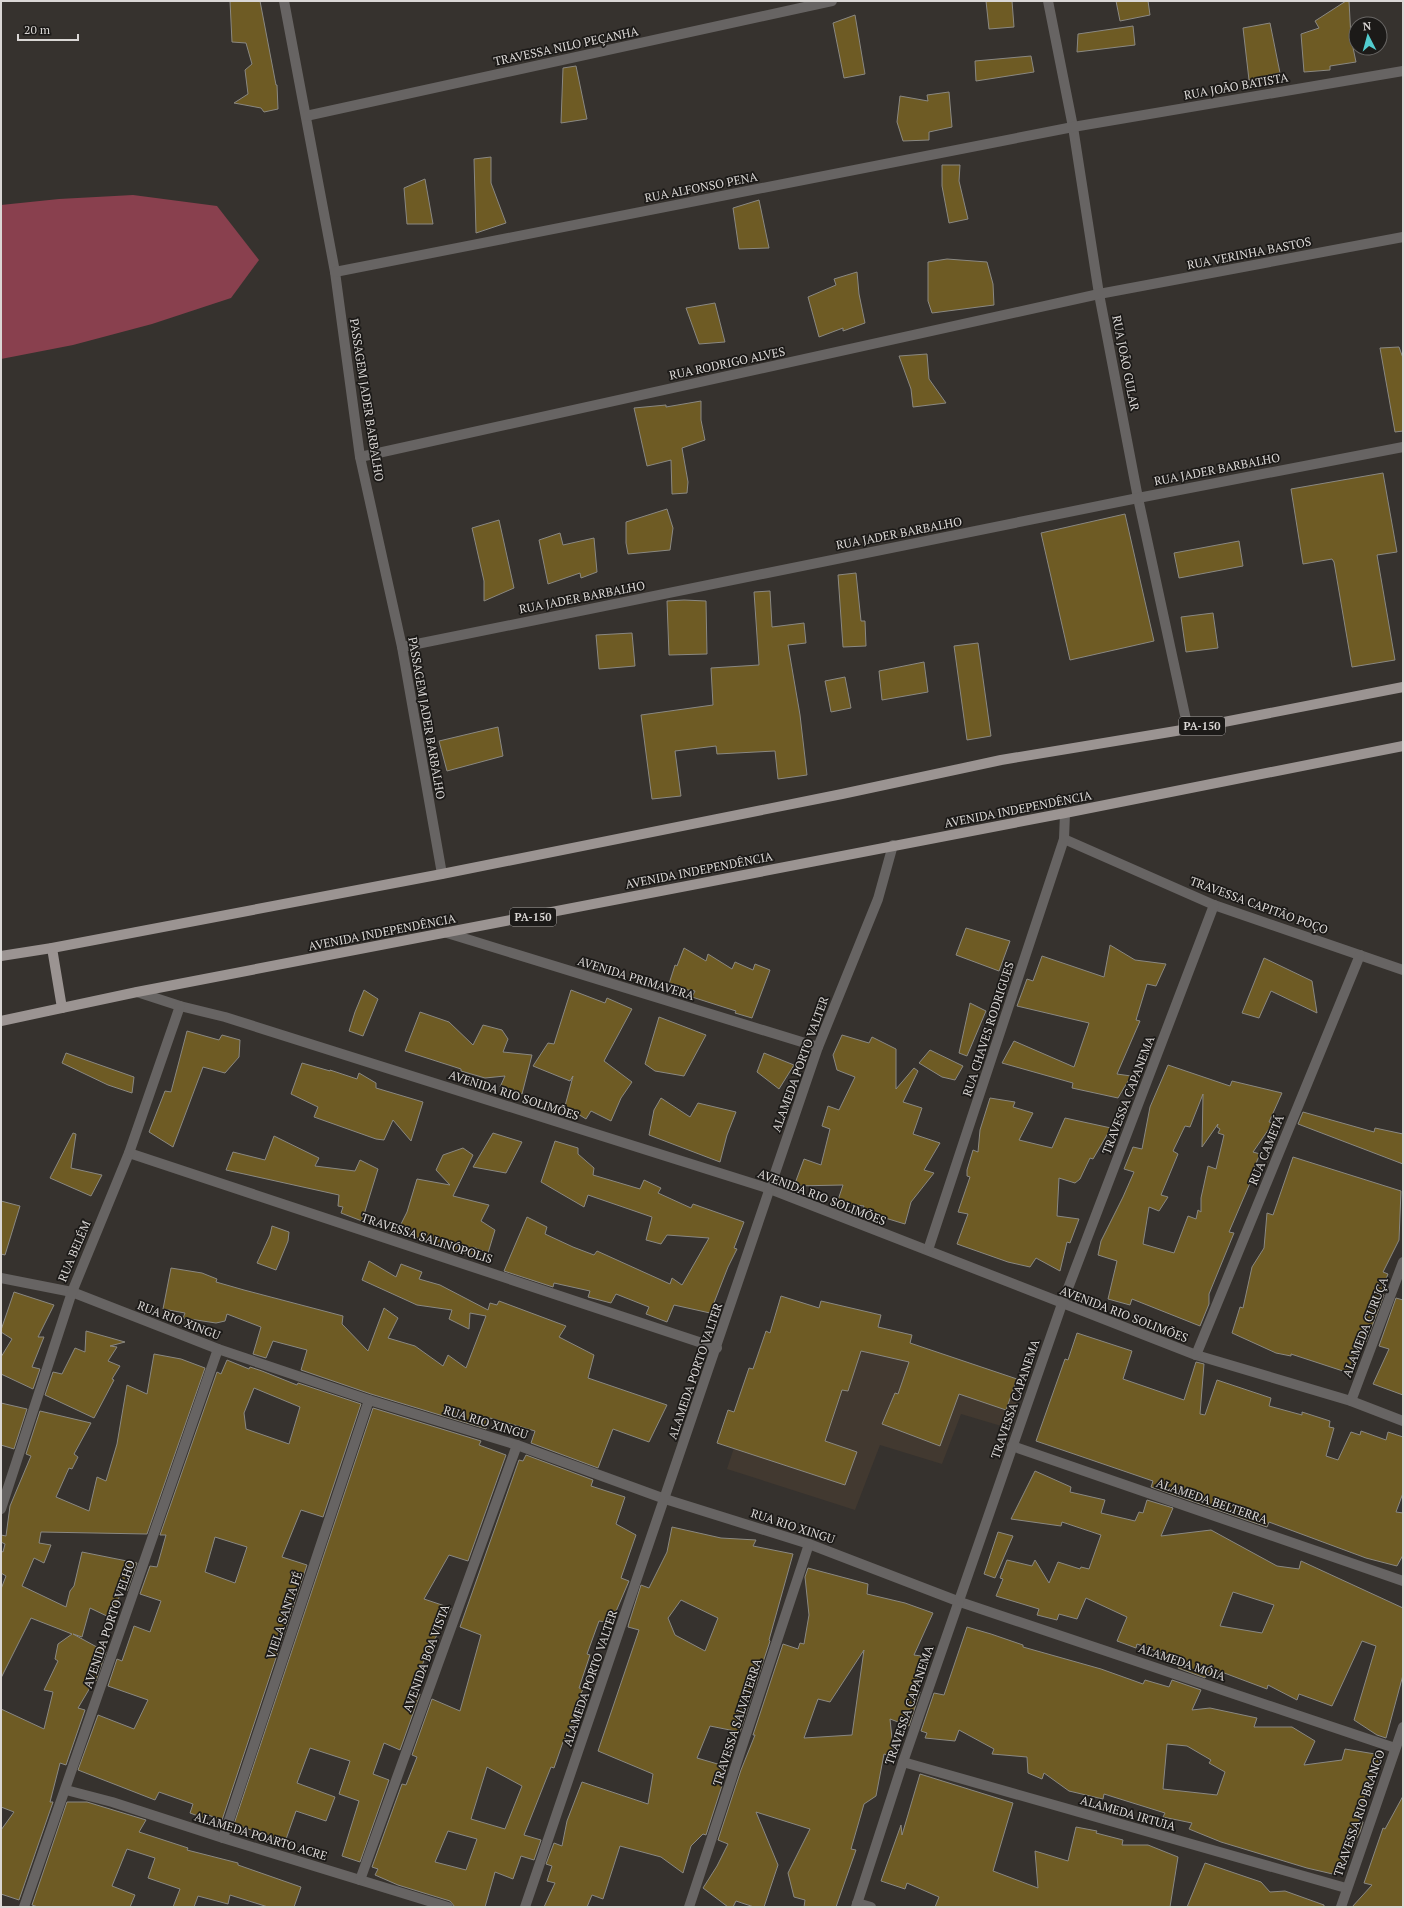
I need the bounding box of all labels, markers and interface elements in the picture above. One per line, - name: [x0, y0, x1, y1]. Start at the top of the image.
- scale bar: [18, 16, 78, 42]
- north arrow: [1348, 16, 1388, 56]
- text: N: [1362, 19, 1372, 33]
- text: 20 m: [24, 22, 51, 37]
- street label: TRAVESSA NILO PEÇANHA: [492, 23, 641, 69]
- street label: RUA JOÃO BATISTA: [1183, 69, 1290, 103]
- street label: RUA ALFONSO PENA: [643, 169, 760, 205]
- street label: RUA VERINHA BASTOS: [1186, 234, 1312, 272]
- street label: RUA JOÃO GULAR: [1109, 314, 1143, 412]
- street label: PASSAGEM JADER BARBALHO: [347, 317, 387, 483]
- street label: RUA RODRIGO ALVES: [668, 343, 786, 383]
- street label: RUA JADER BARBALHO: [1153, 449, 1281, 489]
- street label: RUA JADER BARBALHO: [835, 513, 963, 553]
- street label: RUA JADER BARBALHO: [518, 577, 646, 617]
- street label: PASSAGEM JADER BARBALHO: [405, 636, 449, 801]
- road number: PA-150: [1179, 717, 1225, 735]
- street label: AVENIDA INDEPENDÊNCIA: [943, 787, 1094, 831]
- street label: AVENIDA INDEPENDÊNCIA: [624, 848, 775, 892]
- street label: TRAVESSA CAPITÃO POÇO: [1188, 873, 1330, 937]
- road number: PA-150: [510, 908, 556, 926]
- street label: AVENIDA INDEPENDÊNCIA: [307, 910, 458, 954]
- street label: AVENIDA PRIMAVERA: [576, 953, 697, 1003]
- street label: RUA CHAVES RODRIGUES: [959, 960, 1017, 1098]
- street label: ALAMEDA PORTO VALTER: [768, 994, 832, 1134]
- street label: TRAVESSA CAPANEMA: [1099, 1033, 1158, 1156]
- street label: AVENIDA RIO SOLIMÕES: [447, 1067, 581, 1123]
- street label: RUA CAMETÁ: [1245, 1112, 1287, 1187]
- street label: AVENIDA RIO SOLIMÕES: [756, 1166, 888, 1228]
- street label: TRAVESSA SALINÓPOLIS: [359, 1210, 495, 1266]
- street label: RUA BELÉM: [54, 1218, 94, 1284]
- street label: ALAMEDA CURUÇA: [1339, 1274, 1391, 1379]
- street label: AVENIDA RIO SOLIMÕES: [1058, 1283, 1190, 1345]
- street label: RUA RIO XINGU: [135, 1297, 223, 1343]
- street label: ALAMEDA PORTO VALTER: [665, 1300, 726, 1441]
- street label: TRAVESSA CAPANEMA: [987, 1336, 1043, 1461]
- street label: RUA RIO XINGU: [442, 1402, 530, 1442]
- street label: ALAMEDA BELTERRA: [1154, 1475, 1270, 1527]
- street label: RUA RIO XINGU: [749, 1505, 837, 1547]
- street label: AVENIDA PORTO VELHO: [80, 1558, 138, 1690]
- street label: VIELA SANTA FÉ: [263, 1569, 305, 1661]
- street label: AVENIDA BOA VISTA: [400, 1601, 453, 1714]
- street label: ALAMEDA PORTO VALTER: [560, 1607, 621, 1748]
- street label: ALAMEDA MÓIA: [1137, 1640, 1228, 1684]
- street label: TRAVESSA CAPANEMA: [881, 1642, 937, 1767]
- street label: TRAVESSA SALVATERRA: [709, 1656, 765, 1788]
- street label: TRAVESSA RIO BRANCO: [1330, 1748, 1388, 1878]
- street label: ALAMEDA IRTUIA: [1079, 1792, 1178, 1834]
- street label: ALAMEDA POARTO ACRE: [193, 1809, 329, 1863]

